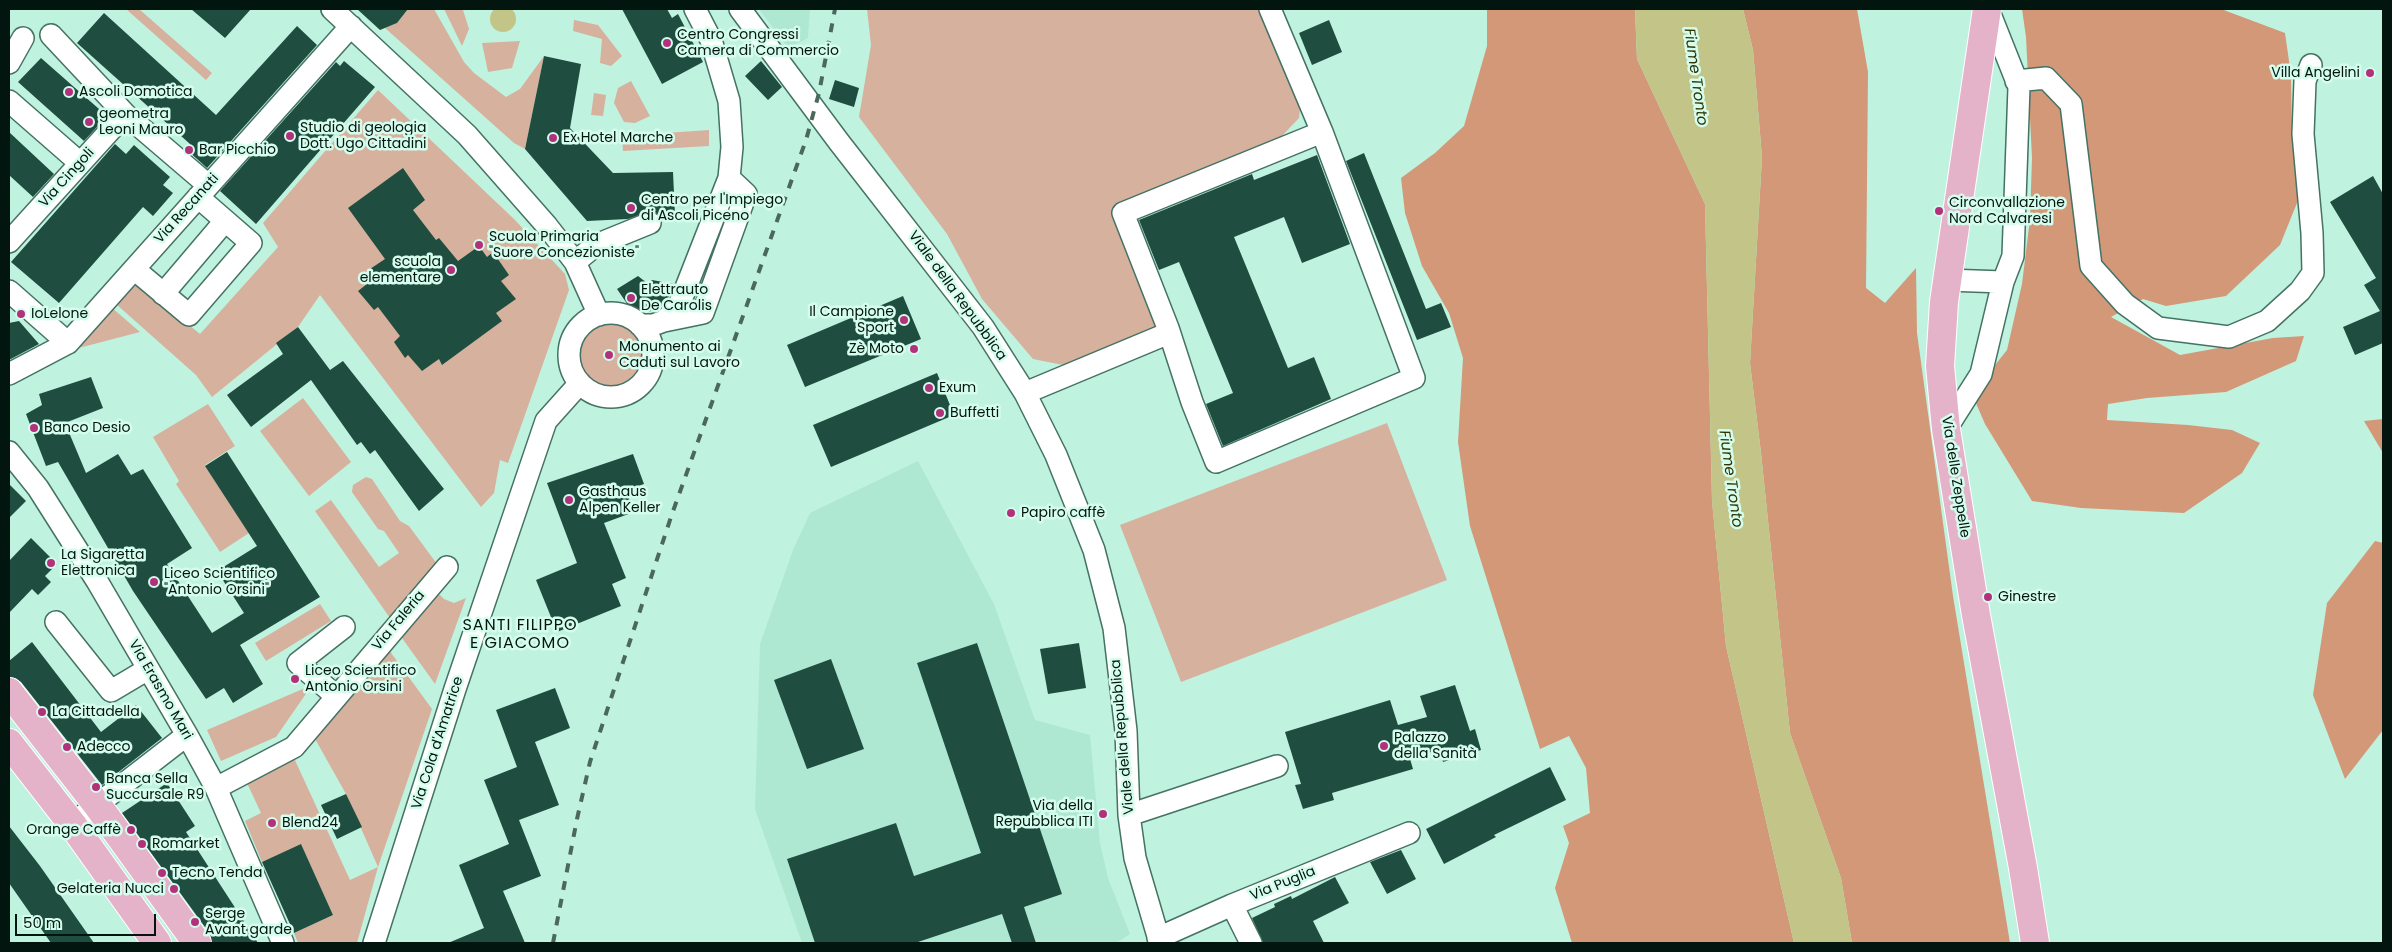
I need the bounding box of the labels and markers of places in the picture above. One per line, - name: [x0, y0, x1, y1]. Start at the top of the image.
- place label: Centro Congressi Camera di Commercio: [677, 27, 839, 59]
- marker: Centro Congressi Camera di Commercio: [661, 37, 673, 49]
- place label: Villa Angelini: [2271, 65, 2360, 81]
- marker: Villa Angelini: [2364, 67, 2376, 79]
- place label: Ascoli Domotica: [79, 84, 193, 100]
- marker: Ascoli Domotica: [63, 86, 75, 98]
- place label: geometra Leoni Mauro: [99, 106, 183, 138]
- marker: geometra Leoni Mauro: [83, 116, 95, 128]
- place label: Studio di geologia Dott. Ugo Cittadini: [300, 120, 427, 152]
- marker: Studio di geologia Dott. Ugo Cittadini: [284, 130, 296, 142]
- place label: Ex Hotel Marche: [563, 130, 673, 146]
- marker: Ex Hotel Marche: [547, 132, 559, 144]
- place label: Bar Picchio: [199, 142, 276, 158]
- marker: Bar Picchio: [183, 144, 195, 156]
- place label: Centro per l'Impiego di Ascoli Piceno: [641, 192, 783, 224]
- place label: Circonvallazione Nord Calvaresi: [1949, 195, 2065, 228]
- marker: Centro per l'Impiego di Ascoli Piceno: [625, 202, 637, 214]
- marker: Circonvallazione Nord Calvaresi: [1933, 205, 1945, 217]
- place label: Scuola Primaria "Suore Concezioniste": [489, 229, 639, 262]
- marker: Scuola Primaria "Suore Concezioniste": [473, 239, 485, 251]
- place label: scuola elementare: [360, 254, 441, 286]
- marker: scuola elementare: [445, 264, 457, 276]
- place label: Elettrauto De Carolis: [641, 282, 712, 314]
- marker: Elettrauto De Carolis: [625, 292, 637, 304]
- place label: Il Campione Sport: [809, 304, 894, 336]
- place label: IoLelone: [31, 306, 88, 322]
- marker: IoLelone: [15, 308, 27, 320]
- marker: Il Campione Sport: [898, 314, 910, 326]
- place label: Monumento ai Caduti sul Lavoro: [619, 339, 740, 372]
- place label: Zè Moto: [849, 341, 904, 357]
- marker: Zè Moto: [908, 343, 920, 355]
- marker: Monumento ai Caduti sul Lavoro: [603, 349, 615, 361]
- place label: Exum: [939, 380, 976, 396]
- marker: Exum: [923, 382, 935, 394]
- place label: Buffetti: [950, 405, 999, 421]
- marker: Buffetti: [934, 407, 946, 419]
- place label: Banco Desio: [44, 420, 130, 436]
- marker: Banco Desio: [28, 422, 40, 434]
- place label: Gasthaus Alpen Keller: [579, 484, 661, 516]
- marker: Gasthaus Alpen Keller: [563, 494, 575, 506]
- place label: Papiro caffè: [1021, 505, 1105, 521]
- marker: Papiro caffè: [1005, 507, 1017, 519]
- place label: La Sigaretta Elettronica: [61, 547, 144, 580]
- marker: La Sigaretta Elettronica: [45, 557, 57, 569]
- place label: Liceo Scientifico "Antonio Orsini": [164, 566, 275, 598]
- marker: Liceo Scientifico "Antonio Orsini": [148, 576, 160, 588]
- place label: Ginestre: [1998, 589, 2056, 605]
- marker: Ginestre: [1982, 591, 1994, 603]
- place label: Liceo Scientifico Antonio Orsini: [305, 663, 416, 696]
- marker: Liceo Scientifico Antonio Orsini: [289, 673, 301, 685]
- place label: La Cittadella: [52, 704, 140, 720]
- marker: La Cittadella: [36, 706, 48, 718]
- place label: Palazzo della Sanità: [1394, 730, 1477, 762]
- place label: Adecco: [77, 739, 131, 755]
- marker: Palazzo della Sanità: [1378, 740, 1390, 752]
- marker: Adecco: [61, 741, 73, 753]
- place label: Banca Sella Succursale R9: [106, 771, 204, 804]
- marker: Banca Sella Succursale R9: [90, 781, 102, 793]
- place label: Via della Repubblica ITI: [995, 798, 1093, 830]
- marker: Via della Repubblica ITI: [1097, 808, 1109, 820]
- place label: Blend24: [282, 815, 338, 831]
- marker: Blend24: [266, 817, 278, 829]
- place label: Orange Caffè: [26, 822, 121, 838]
- marker: Orange Caffè: [125, 824, 137, 836]
- place label: Romarket: [152, 836, 220, 852]
- marker: Romarket: [136, 838, 148, 850]
- place label: Tecno Tenda: [172, 865, 263, 881]
- marker: Tecno Tenda: [156, 867, 168, 879]
- place label: Gelateria Nucci: [57, 881, 164, 897]
- marker: Gelateria Nucci: [168, 883, 180, 895]
- place label: Serge Avant garde: [205, 906, 292, 939]
- marker: Serge Avant garde: [189, 916, 201, 928]

